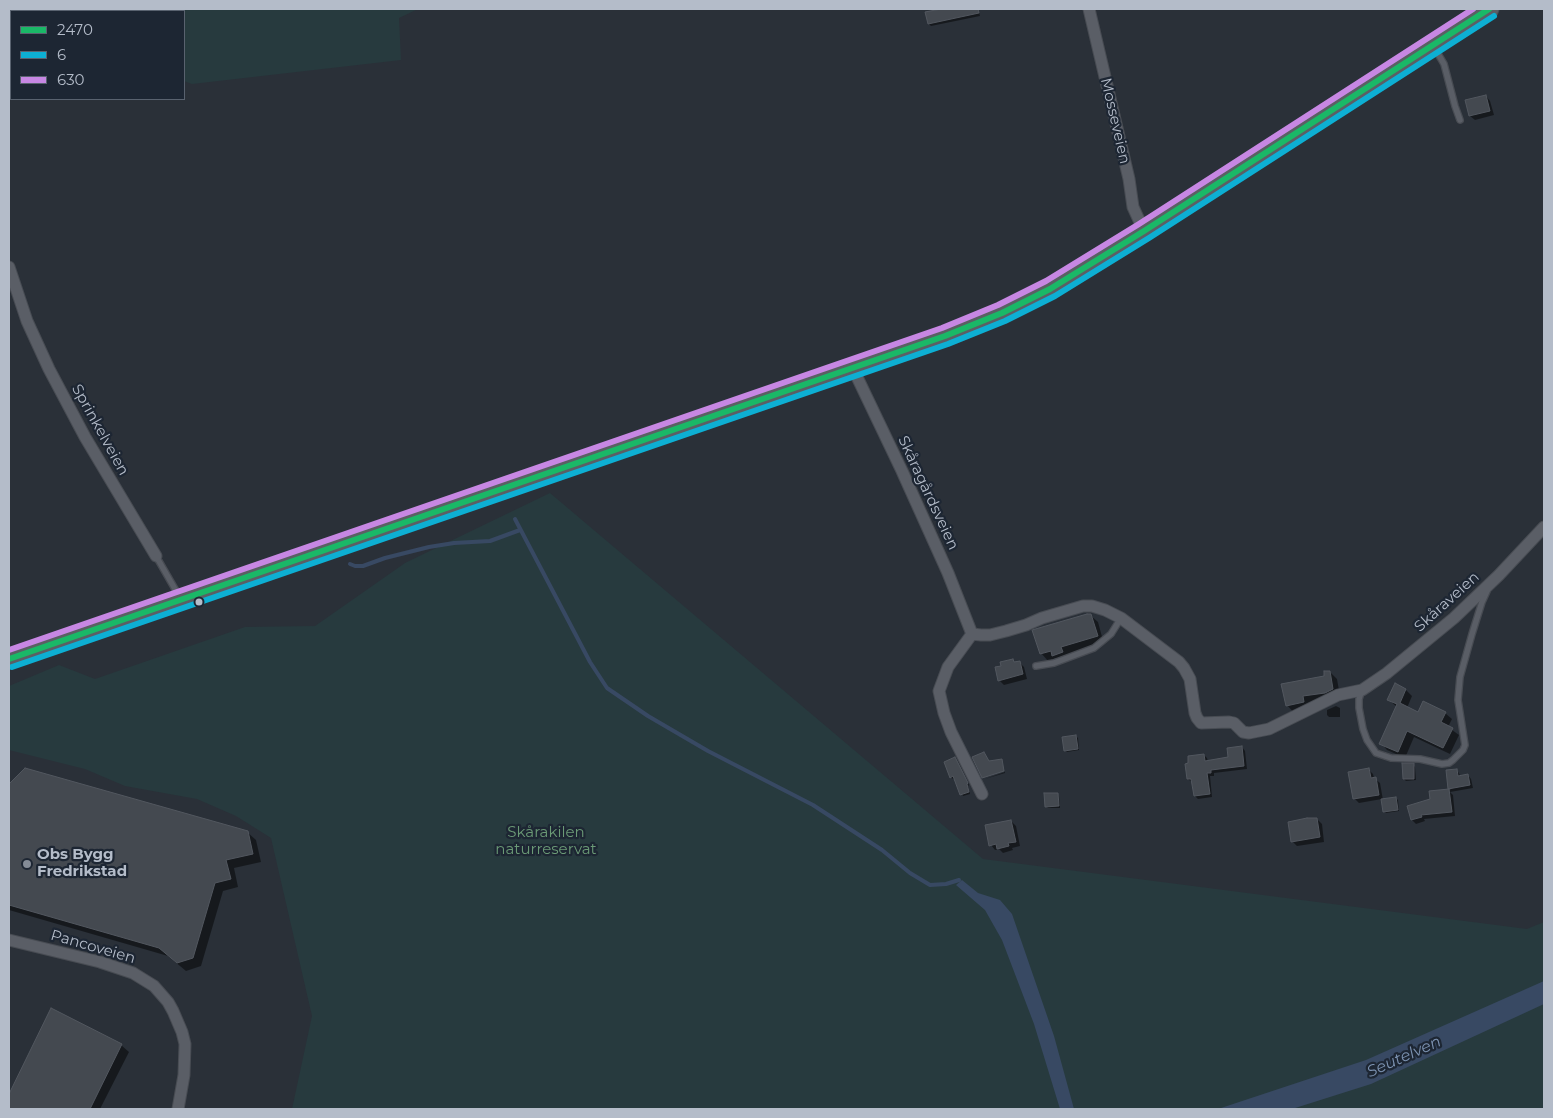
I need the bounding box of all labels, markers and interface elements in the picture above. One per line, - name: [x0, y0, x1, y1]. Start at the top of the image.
- legend: [10, 10, 185, 100]
- text: 2470: [57, 20, 93, 39]
- text: 6: [57, 45, 66, 64]
- text: 630: [57, 70, 85, 89]
- street label: Mosseveien: [1096, 76, 1134, 166]
- street label: Sprinkelveien: [68, 381, 132, 479]
- street label: Skåragårdsveien: [894, 433, 962, 553]
- street label: Skåraveien: [1411, 568, 1483, 636]
- unlabelled marker: [194, 597, 204, 607]
- park label: Skårakilen naturreservat: [495, 824, 597, 859]
- place label: Obs Bygg Fredrikstad: [37, 846, 127, 881]
- marker: Obs Bygg Fredrikstad: [21, 858, 33, 870]
- street label: Pancoveien: [49, 926, 137, 968]
- water label: Seutelven: [1364, 1032, 1444, 1082]

